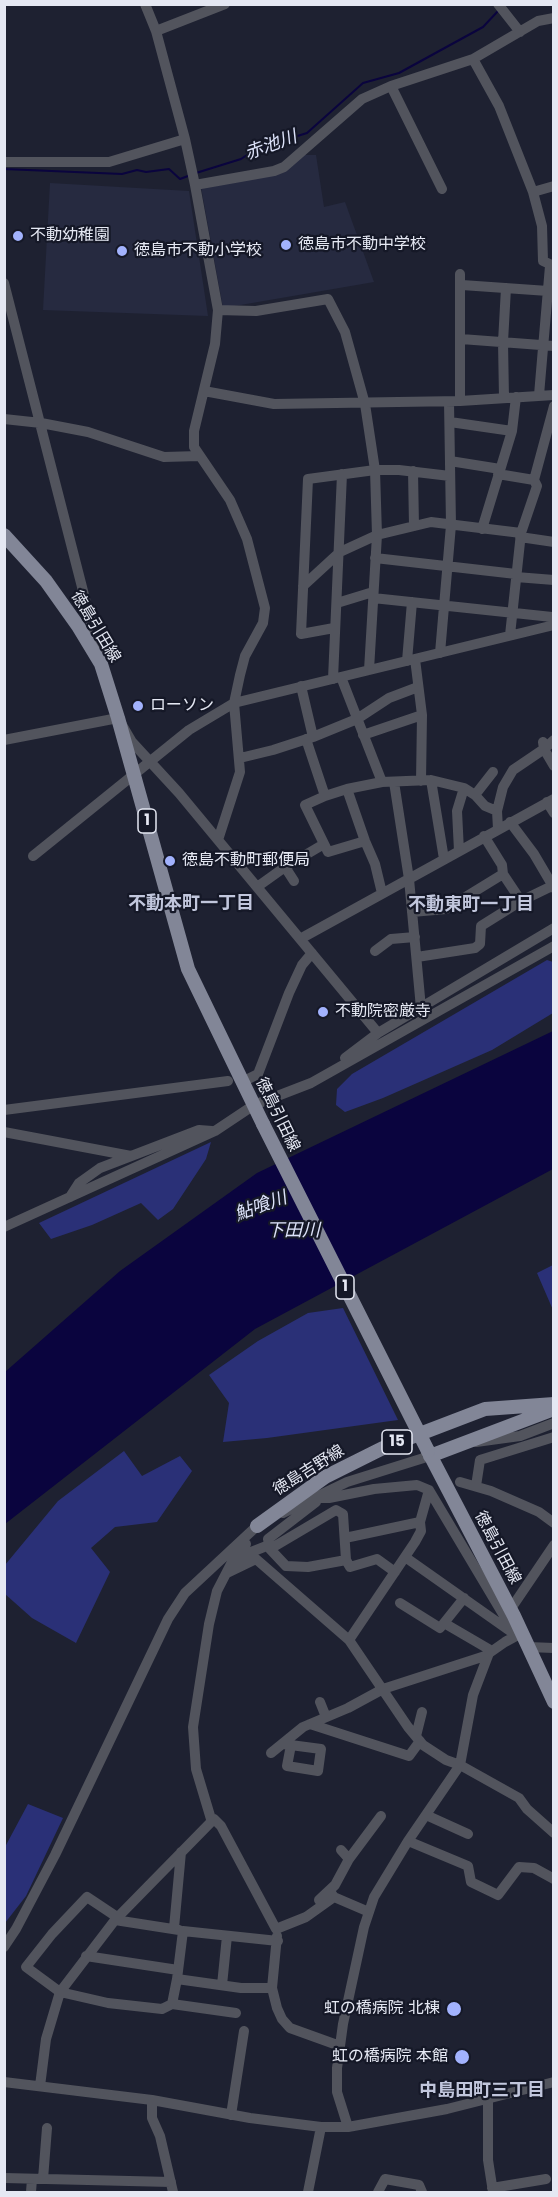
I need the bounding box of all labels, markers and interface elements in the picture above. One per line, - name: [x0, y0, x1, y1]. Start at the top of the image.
- water label: 赤池川: [242, 127, 300, 165]
- place label: 不動幼稚園: [30, 226, 110, 246]
- marker: 不動幼稚園: [11, 229, 25, 243]
- place label: 徳島市不動中学校: [298, 235, 426, 255]
- marker: 徳島市不動中学校: [279, 238, 293, 252]
- place label: 徳島市不動小学校: [134, 241, 262, 261]
- marker: 徳島市不動小学校: [115, 244, 129, 258]
- street label: 徳島引田線: [66, 588, 124, 666]
- place label: ローソン: [150, 696, 214, 716]
- marker: ローソン: [131, 699, 145, 713]
- road number: 1: [138, 809, 156, 833]
- place label: 徳島不動町郵便局: [182, 851, 310, 871]
- marker: 徳島不動町郵便局: [163, 854, 177, 868]
- district label: 不動本町一丁目: [128, 893, 254, 915]
- district label: 不動東町一丁目: [408, 894, 534, 916]
- place label: 不動院密厳寺: [335, 1002, 431, 1022]
- marker: 不動院密厳寺: [316, 1005, 330, 1019]
- street label: 徳島引田線: [251, 1075, 303, 1155]
- water label: 鮎喰川: [232, 1188, 290, 1226]
- water label: 下田川: [266, 1220, 320, 1242]
- road number: 1: [336, 1275, 354, 1299]
- road number: 15: [382, 1430, 412, 1454]
- street label: 徳島吉野線: [270, 1442, 348, 1500]
- street label: 徳島引田線: [470, 1508, 524, 1588]
- place label: 虹の橋病院 北棟: [324, 1999, 440, 2019]
- marker: 虹の橋病院 北棟: [445, 2000, 463, 2018]
- place label: 虹の橋病院 本館: [332, 2047, 448, 2067]
- marker: 虹の橋病院 本館: [453, 2048, 471, 2066]
- district label: 中島田町三丁目: [419, 2080, 545, 2102]

